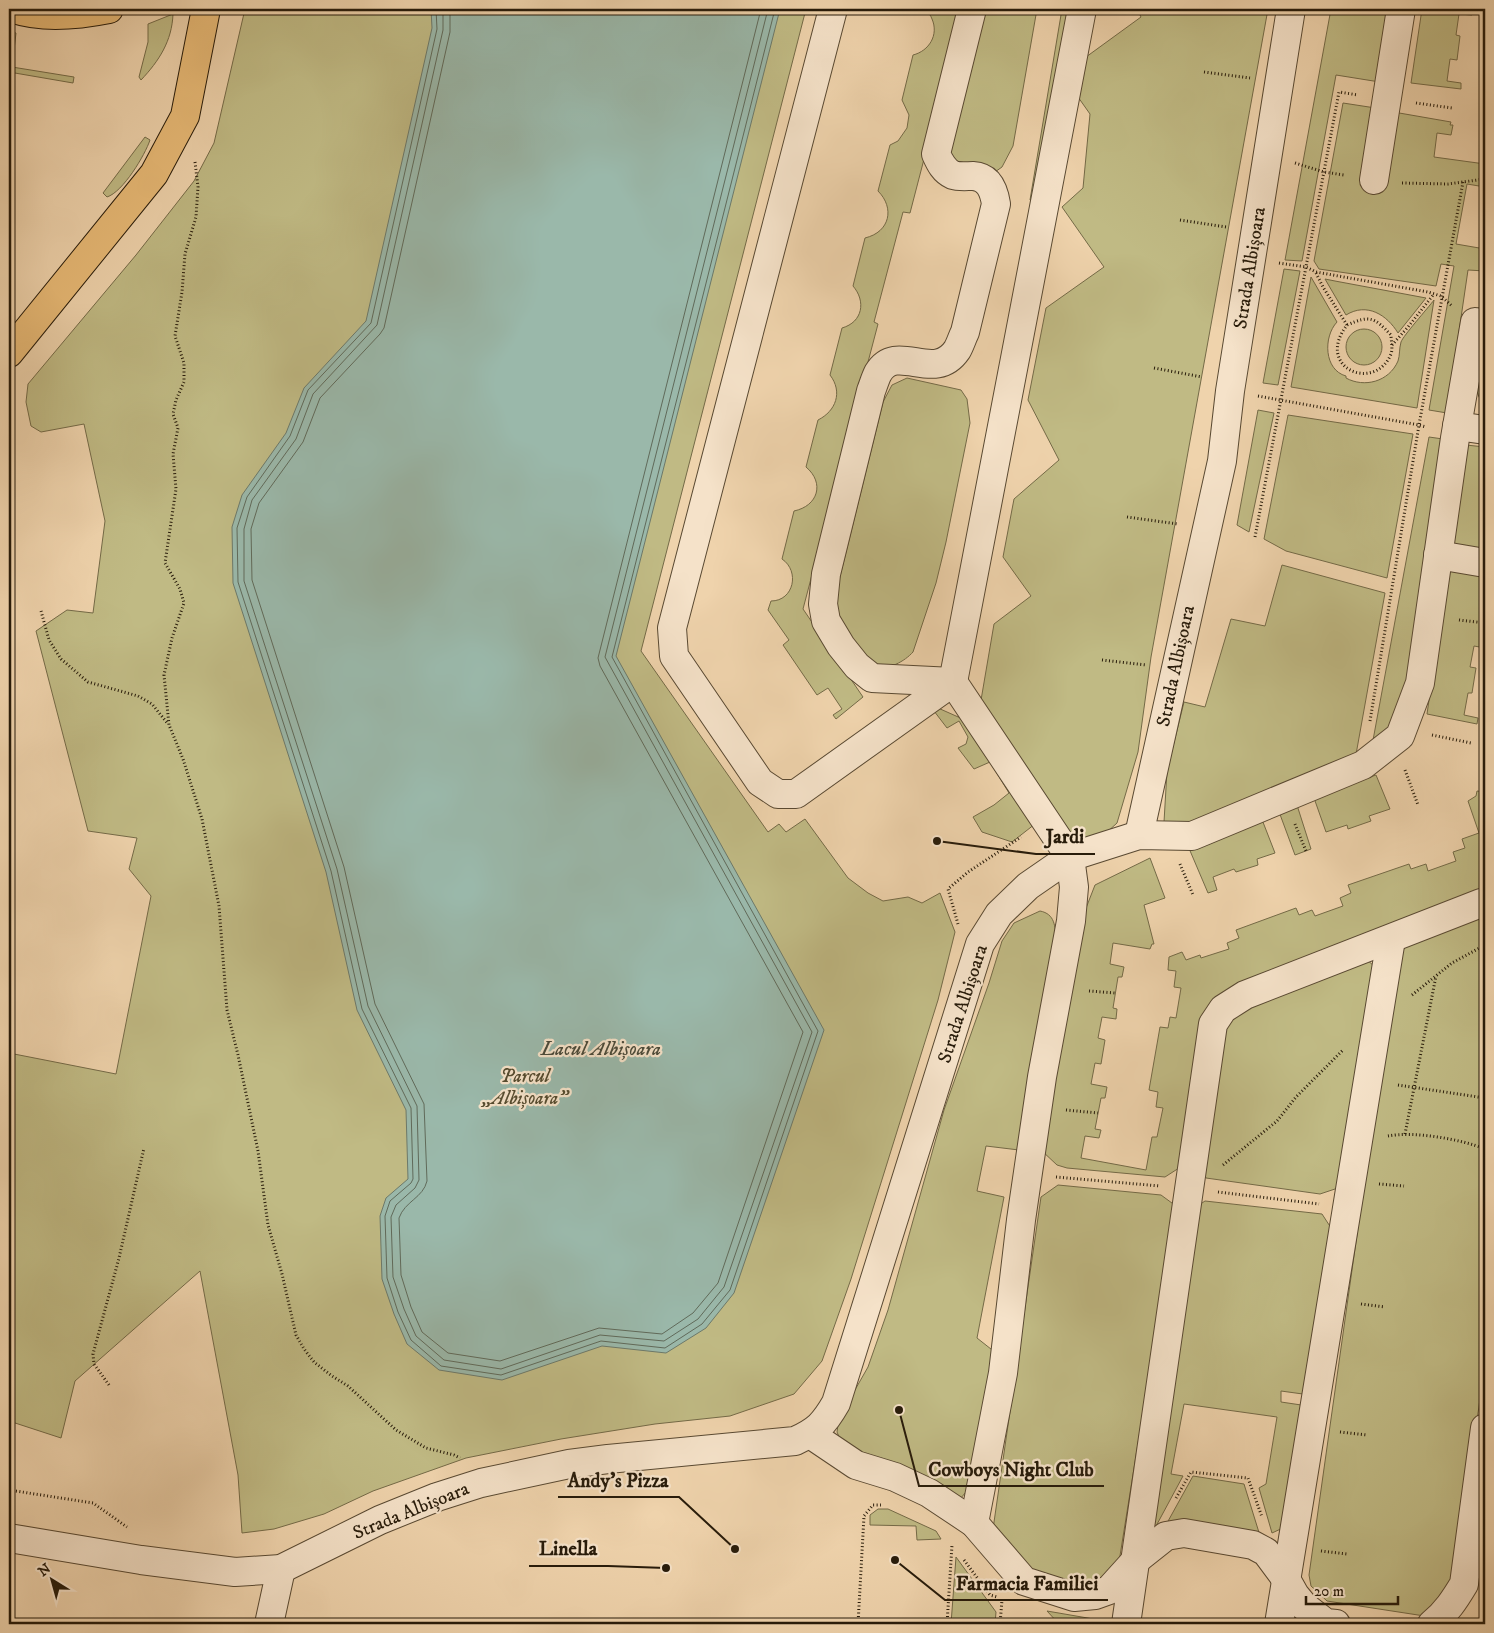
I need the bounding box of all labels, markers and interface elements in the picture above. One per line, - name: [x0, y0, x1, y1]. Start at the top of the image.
- street label: Strada Albișoara: [1229, 205, 1271, 331]
- street label: Strada Albișoara: [1152, 603, 1200, 729]
- callout: Jardi: [1036, 819, 1095, 854]
- text: Jardi: [1044, 825, 1084, 850]
- street label: Strada Albișoara: [933, 942, 993, 1066]
- water label: Lacul Albișoara: [540, 1037, 661, 1062]
- park label: Parcul „Albișoara”: [481, 1065, 570, 1110]
- callout: Cowboys Night Club: [919, 1451, 1104, 1486]
- text: Cowboys Night Club: [928, 1458, 1094, 1483]
- callout: Andy's Pizza: [558, 1462, 679, 1497]
- text: Andy's Pizza: [566, 1469, 669, 1494]
- street label: Strada Albișoara: [350, 1477, 472, 1545]
- callout: Linella: [529, 1531, 608, 1566]
- text: Linella: [539, 1537, 598, 1562]
- north arrow: [28, 1556, 78, 1606]
- text: N: [35, 1559, 55, 1581]
- callout: Farmacia Familiei: [945, 1565, 1108, 1600]
- text: Farmacia Familiei: [956, 1572, 1098, 1597]
- scale bar: [1306, 1573, 1399, 1605]
- text: 20 m: [1314, 1582, 1344, 1601]

